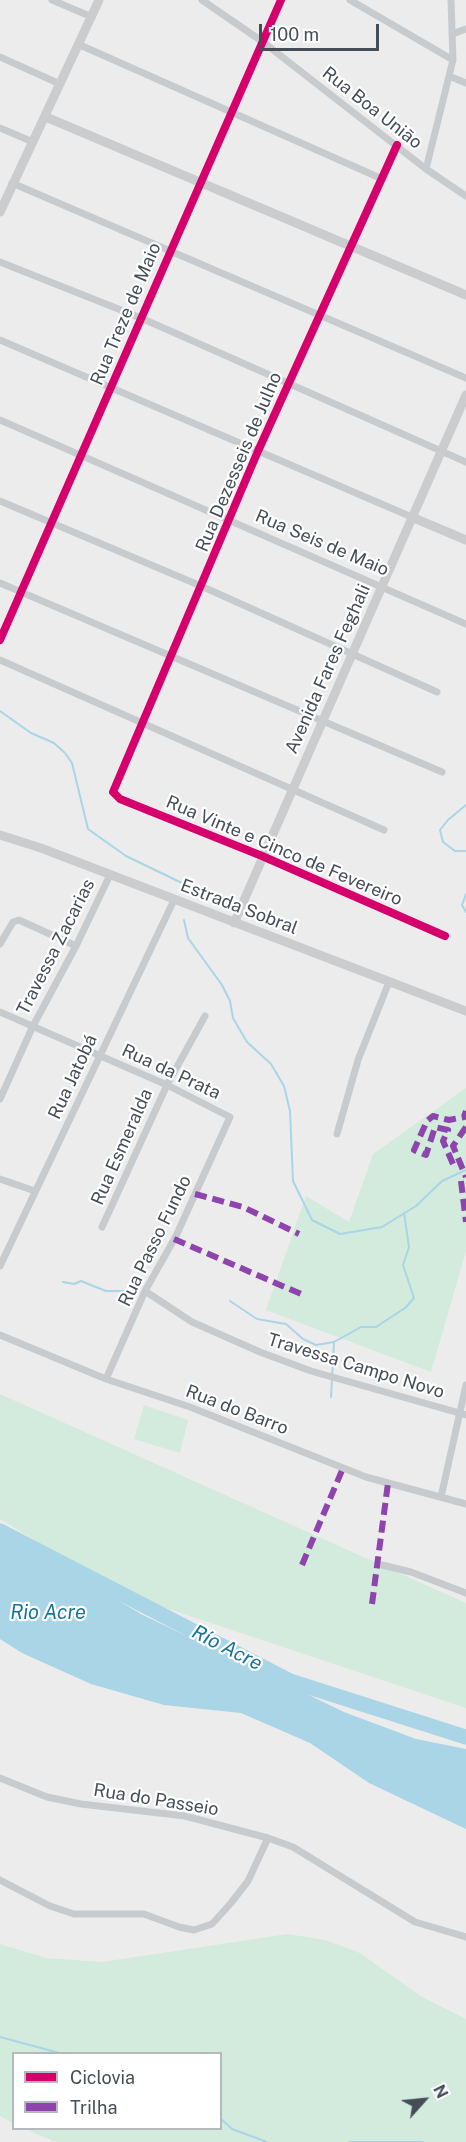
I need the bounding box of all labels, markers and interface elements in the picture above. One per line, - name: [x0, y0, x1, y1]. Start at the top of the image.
- scale bar: [262, 12, 382, 50]
- text: 100 m: [270, 24, 319, 45]
- street label: Rua Boa União: [318, 62, 426, 154]
- street label: Rua Treze de Maio: [86, 239, 166, 389]
- street label: Rua Dezesseis de Julho: [191, 369, 287, 555]
- street label: Rua Seis de Maio: [252, 505, 392, 581]
- street label: Avenida Fares Feghali: [281, 581, 375, 757]
- street label: Rua Vinte e Cinco de Fevereiro: [163, 791, 405, 911]
- street label: Travessa Zacarias: [12, 875, 100, 1019]
- street label: Estrada Sobral: [177, 875, 301, 939]
- street label: Rua Jatobá: [44, 1031, 102, 1123]
- street label: Rua da Prata: [118, 1040, 224, 1104]
- street label: Rua Esmeralda: [87, 1085, 157, 1209]
- street label: Rua Passo Fundo: [114, 1172, 196, 1310]
- street label: Travessa Campo Novo: [265, 1329, 447, 1403]
- street label: Rua do Barro: [183, 1381, 291, 1439]
- water label: Rio Acre: [10, 1601, 86, 1625]
- water label: Río Acre: [188, 1620, 266, 1676]
- street label: Rua do Passeio: [92, 1779, 220, 1821]
- legend: [12, 2052, 222, 2130]
- text: Ciclovia: [70, 2067, 135, 2088]
- north arrow: [394, 2070, 454, 2130]
- text: N: [429, 2082, 452, 2101]
- text: Trilha: [70, 2097, 117, 2118]

